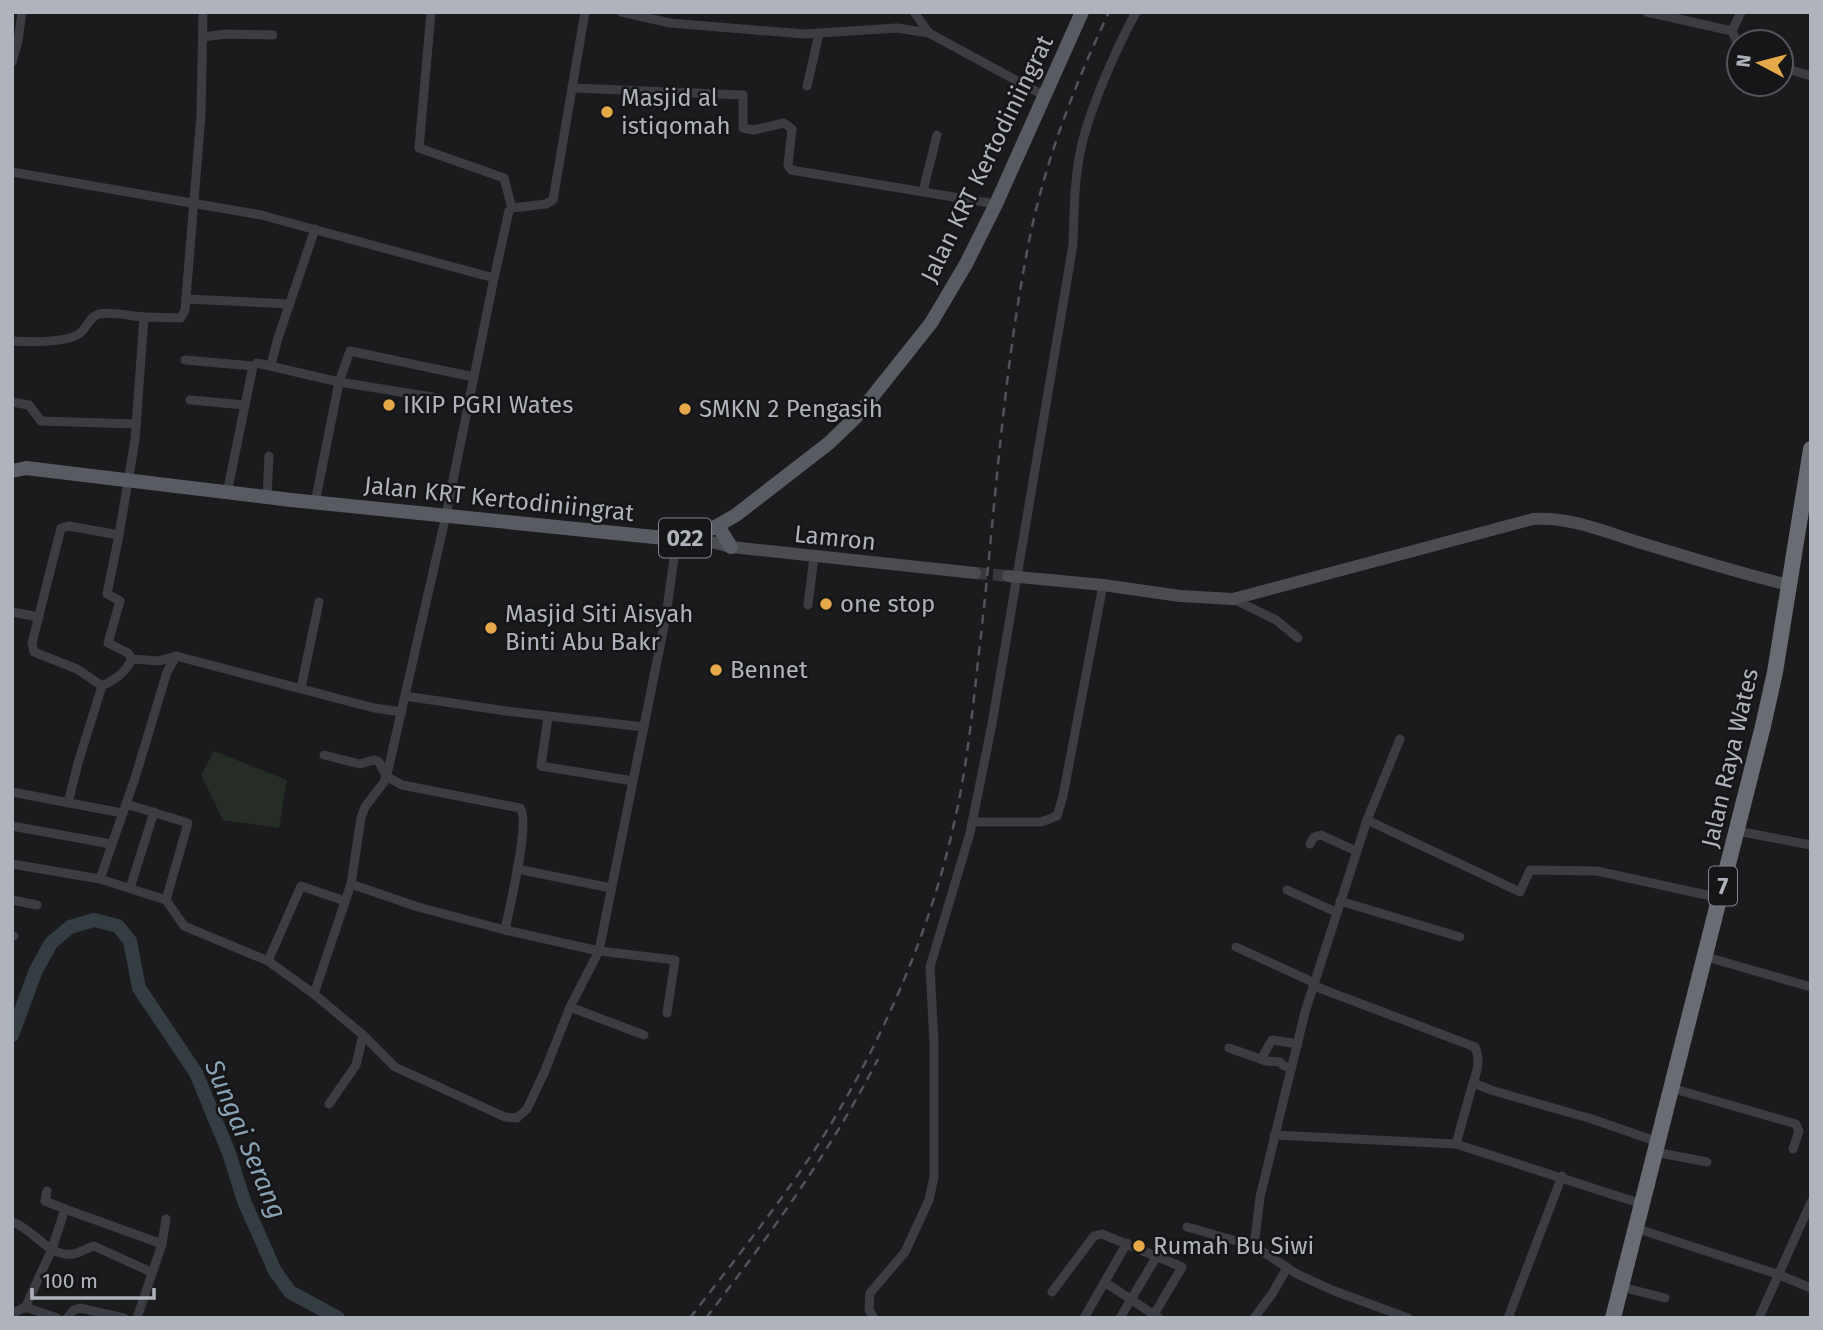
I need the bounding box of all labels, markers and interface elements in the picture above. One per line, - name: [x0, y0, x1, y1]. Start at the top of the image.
- north arrow: [1725, 28, 1795, 98]
- street label: Jalan KRT Kertodiniingrat: [915, 31, 1059, 287]
- text: N: [1731, 53, 1756, 69]
- place label: Masjid al istiqomah: [621, 84, 730, 140]
- marker: Masjid al istiqomah: [599, 104, 615, 120]
- place label: IKIP PGRI Wates: [403, 391, 573, 419]
- place label: SMKN 2 Pengasih: [699, 395, 883, 423]
- marker: IKIP PGRI Wates: [381, 397, 397, 413]
- marker: SMKN 2 Pengasih: [677, 401, 693, 417]
- street label: Jalan KRT Kertodiniingrat: [363, 471, 636, 527]
- road number: 022: [659, 518, 711, 558]
- street label: Lamron: [793, 520, 877, 556]
- place label: one stop: [840, 590, 935, 618]
- marker: one stop: [818, 596, 834, 612]
- place label: Masjid Siti Aisyah Binti Abu Bakr: [505, 600, 693, 656]
- marker: Masjid Siti Aisyah Binti Abu Bakr: [483, 620, 499, 636]
- place label: Bennet: [730, 656, 808, 684]
- marker: Bennet: [708, 662, 724, 678]
- street label: Jalan Raya Wates: [1696, 666, 1764, 850]
- road number: 7: [1709, 866, 1737, 906]
- water label: Sungai Serang: [198, 1054, 293, 1223]
- place label: Rumah Bu Siwi: [1153, 1232, 1314, 1260]
- marker: Rumah Bu Siwi: [1131, 1238, 1147, 1254]
- scale bar: [32, 1256, 154, 1300]
- text: 100 m: [42, 1268, 98, 1294]

